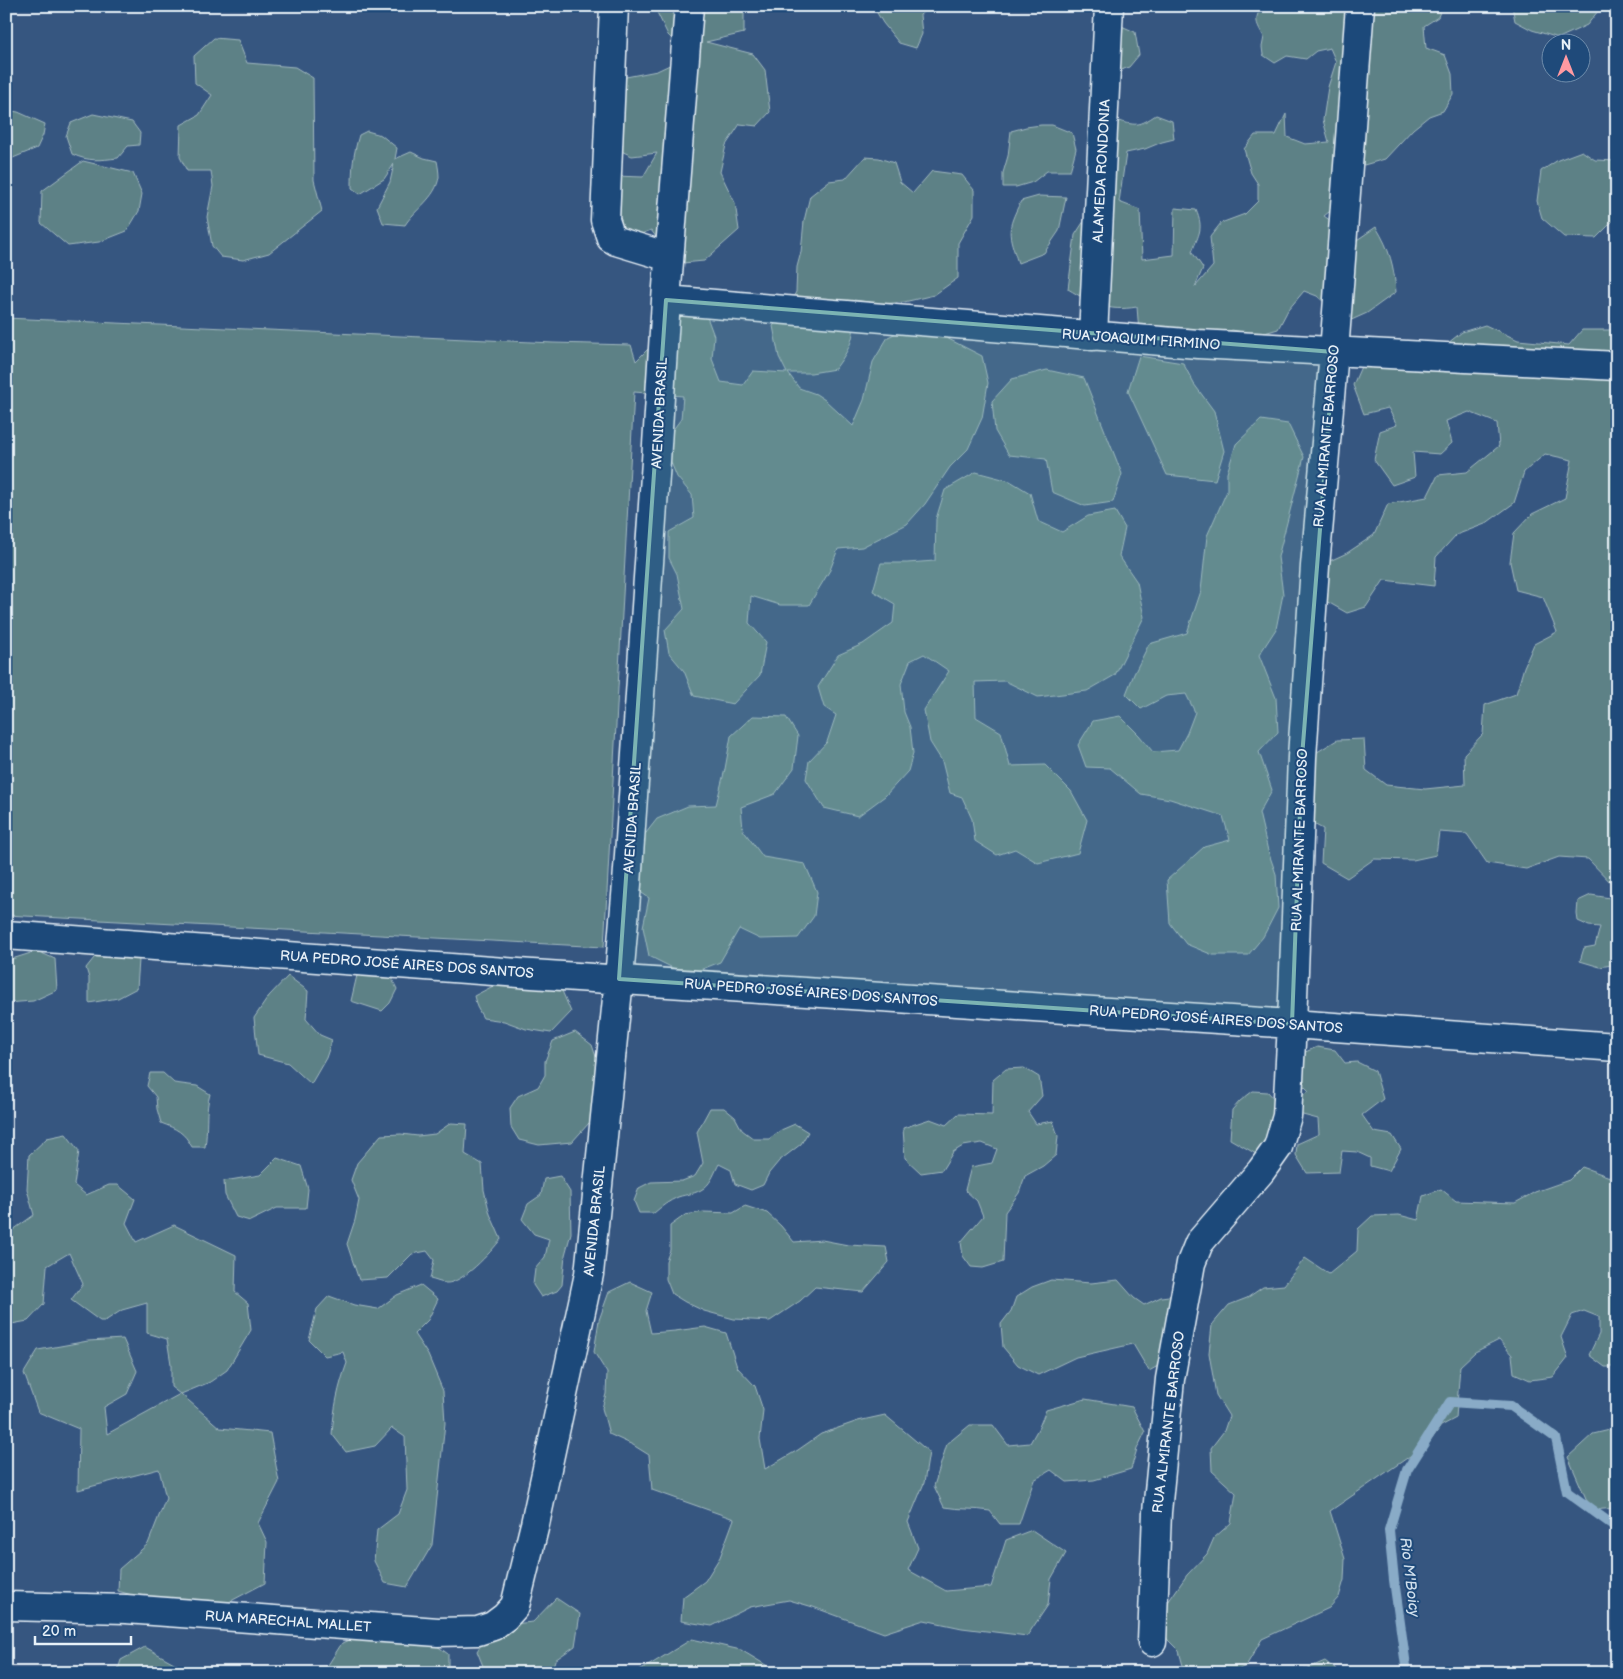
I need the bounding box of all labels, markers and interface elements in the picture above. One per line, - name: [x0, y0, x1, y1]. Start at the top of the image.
- north arrow: [1540, 32, 1590, 82]
- text: N: [1561, 37, 1571, 54]
- street label: ALAMEDA RONDONIA: [1089, 98, 1114, 243]
- street label: RUA JOAQUIM FIRMINO: [1061, 325, 1221, 354]
- street label: RUA ALMIRANTE BARROSO: [1310, 344, 1343, 528]
- street label: AVENIDA BRASIL: [648, 357, 671, 469]
- street label: RUA ALMIRANTE BARROSO: [1288, 748, 1311, 932]
- street label: AVENIDA BRASIL: [620, 762, 645, 874]
- street label: RUA PEDRO JOSÉ AIRES DOS SANTOS: [280, 946, 534, 982]
- street label: RUA PEDRO JOSÉ AIRES DOS SANTOS: [684, 974, 938, 1010]
- street label: RUA PEDRO JOSÉ AIRES DOS SANTOS: [1089, 1001, 1343, 1037]
- street label: AVENIDA BRASIL: [580, 1165, 609, 1277]
- street label: RUA ALMIRANTE BARROSO: [1149, 1330, 1188, 1514]
- water label: Rio M'Boicy: [1395, 1536, 1424, 1619]
- street label: RUA MARECHAL MALLET: [204, 1607, 372, 1636]
- scale bar: [35, 1614, 131, 1646]
- text: 20 m: [42, 1622, 76, 1641]

